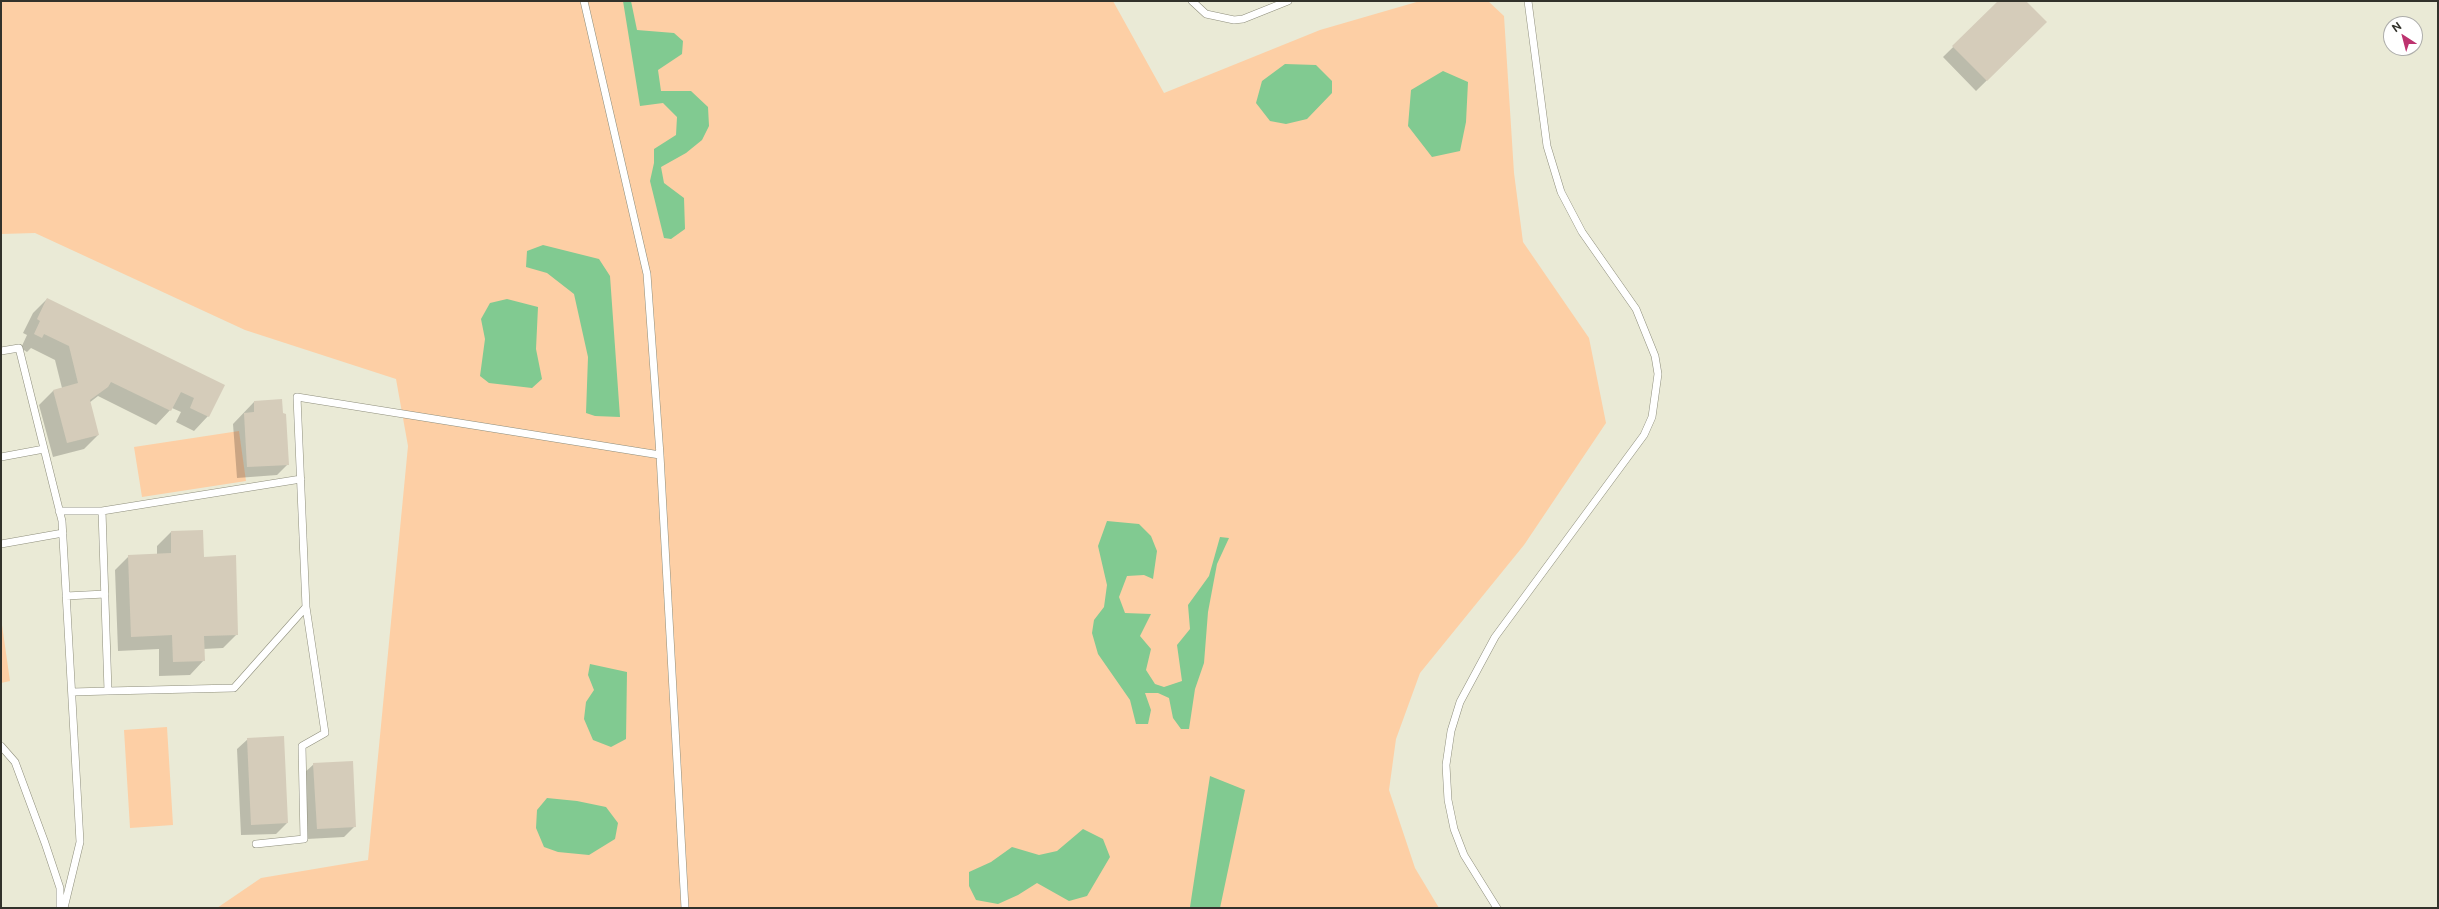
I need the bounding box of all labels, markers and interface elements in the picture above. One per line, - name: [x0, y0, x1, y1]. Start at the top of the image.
- north arrow: [2383, 16, 2423, 56]
- text: N: [2390, 20, 2404, 34]

